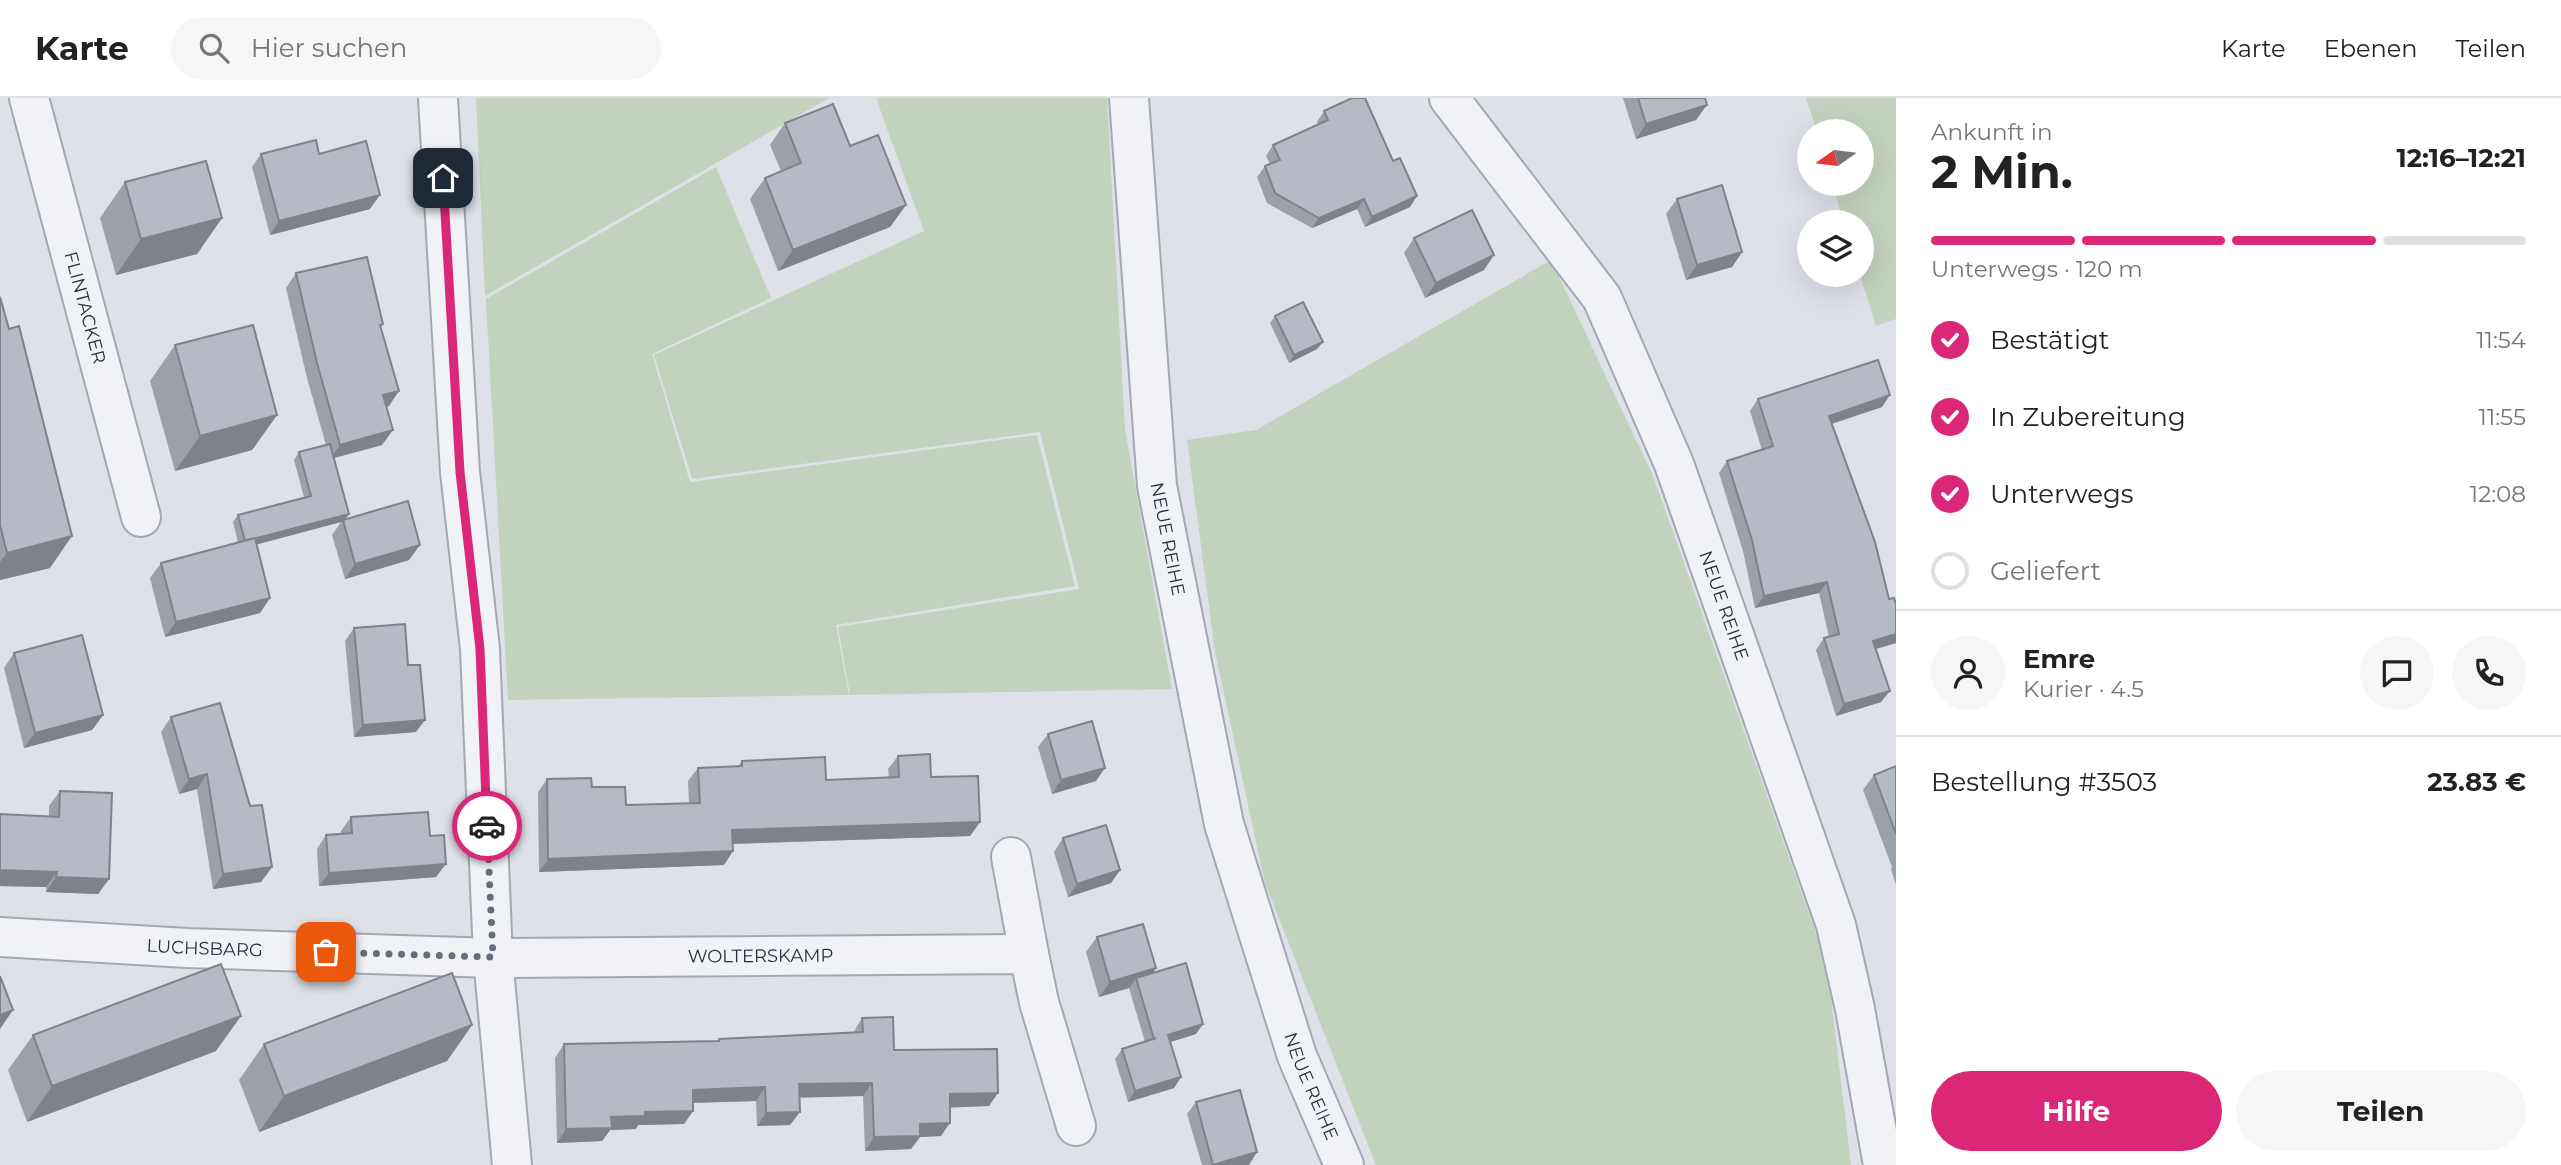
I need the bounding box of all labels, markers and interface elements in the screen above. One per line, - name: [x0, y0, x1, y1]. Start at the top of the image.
- search box: [171, 17, 661, 80]
- text: Karte: [35, 28, 129, 68]
- icon: search: [195, 29, 233, 67]
- text: Hier suchen: [251, 32, 407, 64]
- text: Karte: [2221, 34, 2286, 63]
- text: Ebenen: [2324, 34, 2417, 63]
- text: Teilen: [2455, 34, 2526, 63]
- text: Ankunft in: [1931, 118, 2052, 146]
- north arrow: [1797, 119, 1874, 196]
- map controls: [1797, 119, 1874, 287]
- text: 12:16–12:21: [2396, 142, 2526, 174]
- text: 2 Min.: [1931, 143, 2073, 200]
- pin: [413, 148, 473, 208]
- icon: home: [424, 159, 462, 197]
- button: layers: [1797, 210, 1874, 287]
- street label: FLINTACKER: [60, 249, 111, 366]
- text: Unterwegs · 120 m: [1931, 255, 2143, 283]
- icon: check: [1931, 321, 1969, 359]
- text: Bestätigt: [1990, 324, 2109, 356]
- text: 11:54: [2476, 326, 2526, 354]
- icon: check: [1931, 398, 1969, 436]
- text: In Zubereitung: [1990, 401, 2186, 433]
- text: 11:55: [2479, 403, 2526, 431]
- icon: check: [1931, 475, 1969, 513]
- text: Unterwegs: [1990, 478, 2133, 510]
- street label: NEUE REIHE: [1146, 480, 1189, 597]
- text: 12:08: [2470, 480, 2526, 508]
- street label: NEUE REIHE: [1694, 548, 1753, 664]
- text: Geliefert: [1990, 555, 2101, 587]
- button: person: [1931, 636, 2005, 710]
- button: chat: [2360, 636, 2434, 710]
- button: phone: [2452, 636, 2526, 710]
- text: Emre: [2023, 643, 2095, 675]
- text: Kurier · 4.5: [2023, 675, 2144, 703]
- text: Bestellung #3503: [1931, 766, 2157, 798]
- text: 23.83 €: [2427, 766, 2526, 798]
- courier: [452, 791, 522, 861]
- icon: car: [468, 807, 506, 845]
- pin: [296, 922, 356, 982]
- icon: bag: [307, 933, 345, 971]
- street label: LUCHSBARG: [146, 935, 263, 961]
- street label: WOLTERSKAMP: [688, 944, 833, 968]
- street label: NEUE REIHE: [1279, 1030, 1343, 1144]
- button: Hilfe: [1931, 1071, 2222, 1151]
- button: Teilen: [2236, 1071, 2526, 1151]

